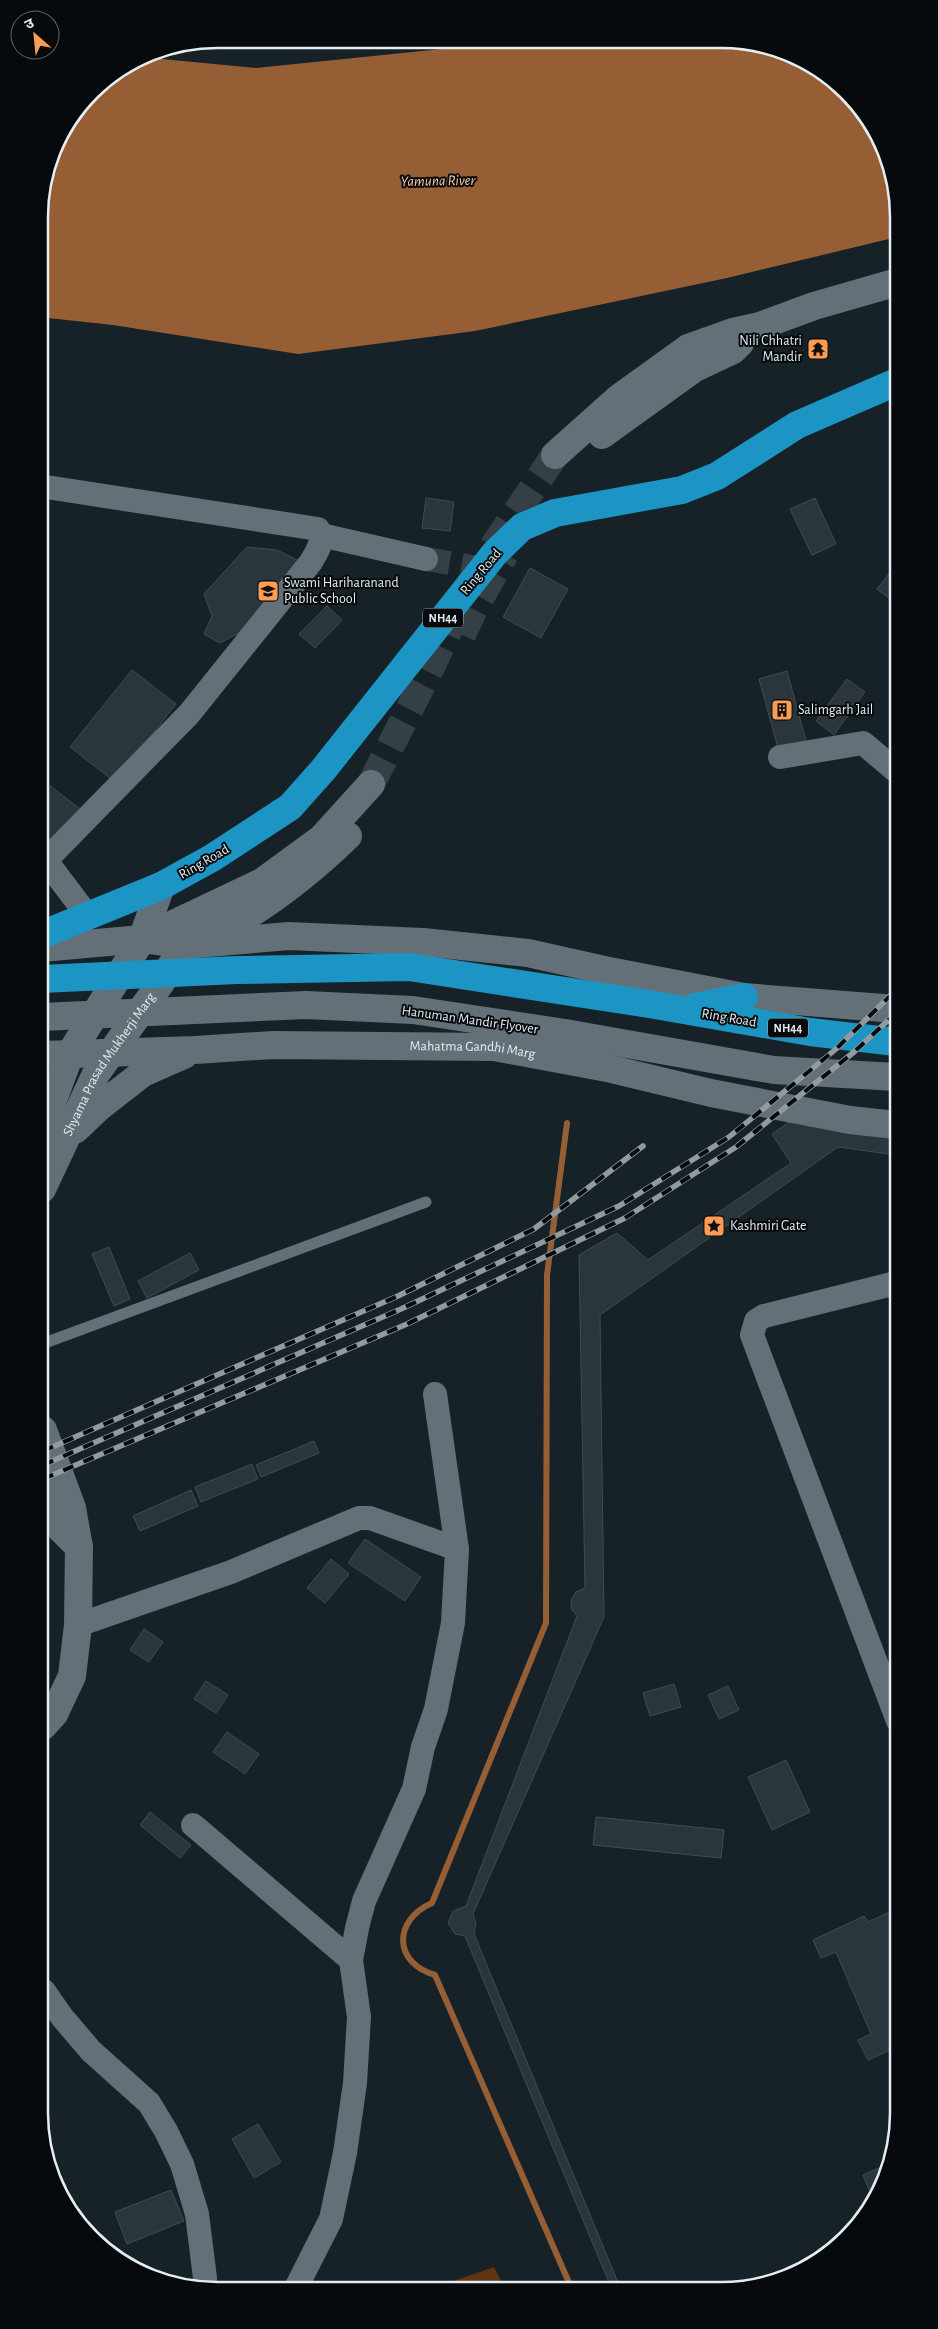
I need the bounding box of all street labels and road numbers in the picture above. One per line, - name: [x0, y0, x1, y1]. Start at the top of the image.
- street label: Ring Road: [458, 546, 504, 598]
- road number: NH44: [423, 608, 463, 628]
- street label: Ring Road: [177, 842, 231, 882]
- street label: Shyama Prasad Mukherji Marg: [61, 990, 158, 1138]
- street label: Hanuman Mandir Flyover: [401, 1003, 540, 1037]
- street label: Ring Road: [701, 1006, 757, 1030]
- road number: NH44: [768, 1018, 808, 1038]
- street label: Mahatma Gandhi Marg: [410, 1039, 537, 1062]

